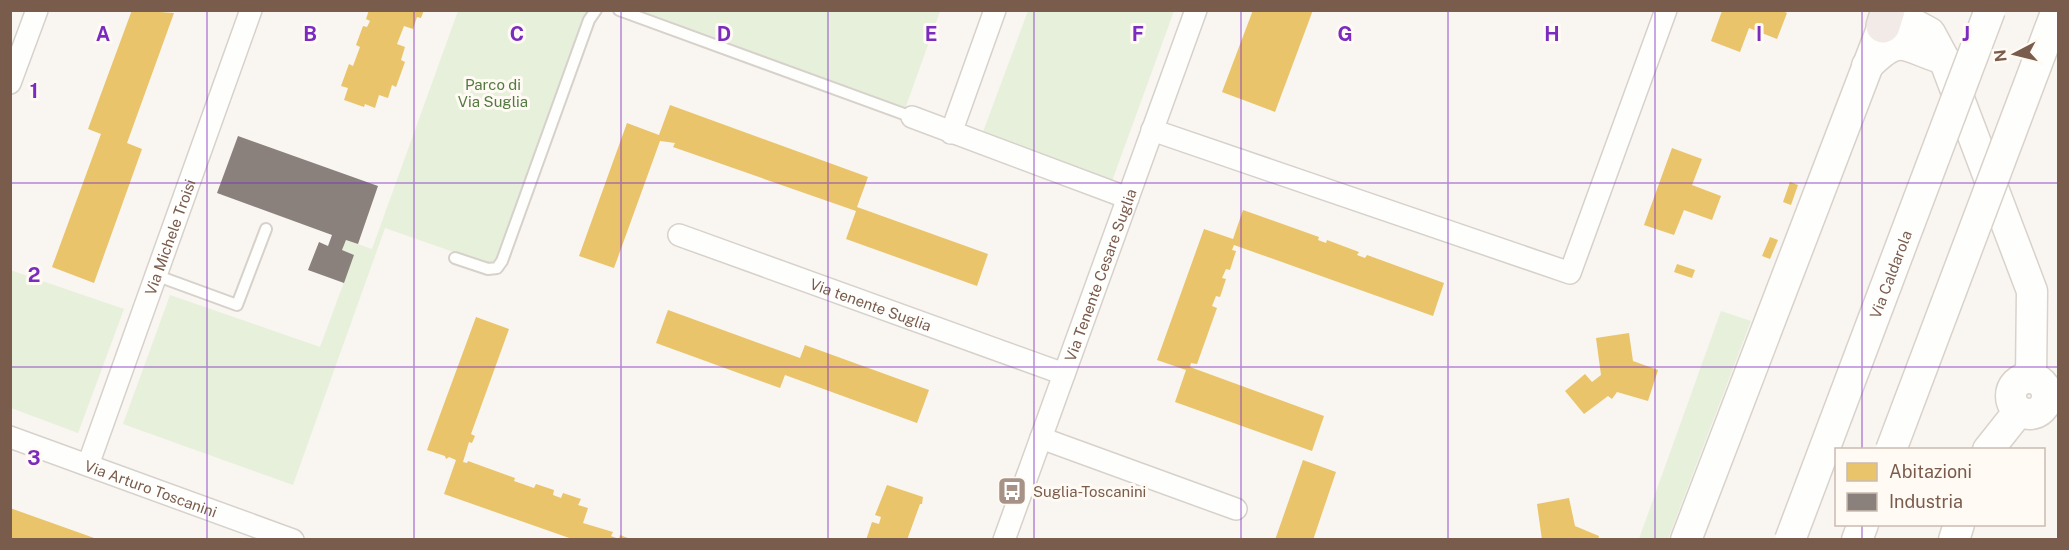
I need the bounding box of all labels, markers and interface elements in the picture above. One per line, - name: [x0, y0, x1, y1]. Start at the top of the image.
- text: A: [96, 22, 110, 46]
- text: B: [303, 22, 317, 46]
- text: C: [510, 22, 524, 46]
- text: D: [717, 22, 731, 46]
- text: E: [925, 22, 937, 46]
- text: F: [1132, 22, 1144, 46]
- text: G: [1337, 22, 1353, 46]
- text: H: [1544, 22, 1560, 46]
- text: I: [1756, 22, 1762, 46]
- text: J: [1962, 22, 1970, 46]
- north arrow: [1985, 24, 2045, 84]
- text: N: [1990, 48, 2011, 63]
- park label: Parco di Via Suglia: [458, 76, 528, 110]
- text: 1: [30, 79, 38, 103]
- street label: Via Michele Troisi: [141, 177, 198, 297]
- street label: Via Tenente Cesare Suglia: [1061, 186, 1139, 364]
- street label: Via Caldarola: [1866, 228, 1915, 321]
- text: 2: [28, 263, 40, 287]
- street label: Via tenente Suglia: [808, 275, 934, 334]
- text: 3: [27, 446, 41, 470]
- legend: [1835, 448, 2045, 526]
- street label: Via Arturo Toscanini: [82, 456, 219, 520]
- text: Abitazioni: [1889, 461, 1972, 482]
- bus stop icon: Suglia-Toscanini: [996, 475, 1028, 507]
- place label: Suglia-Toscanini: [1033, 483, 1146, 500]
- text: Industria: [1889, 491, 1963, 512]

